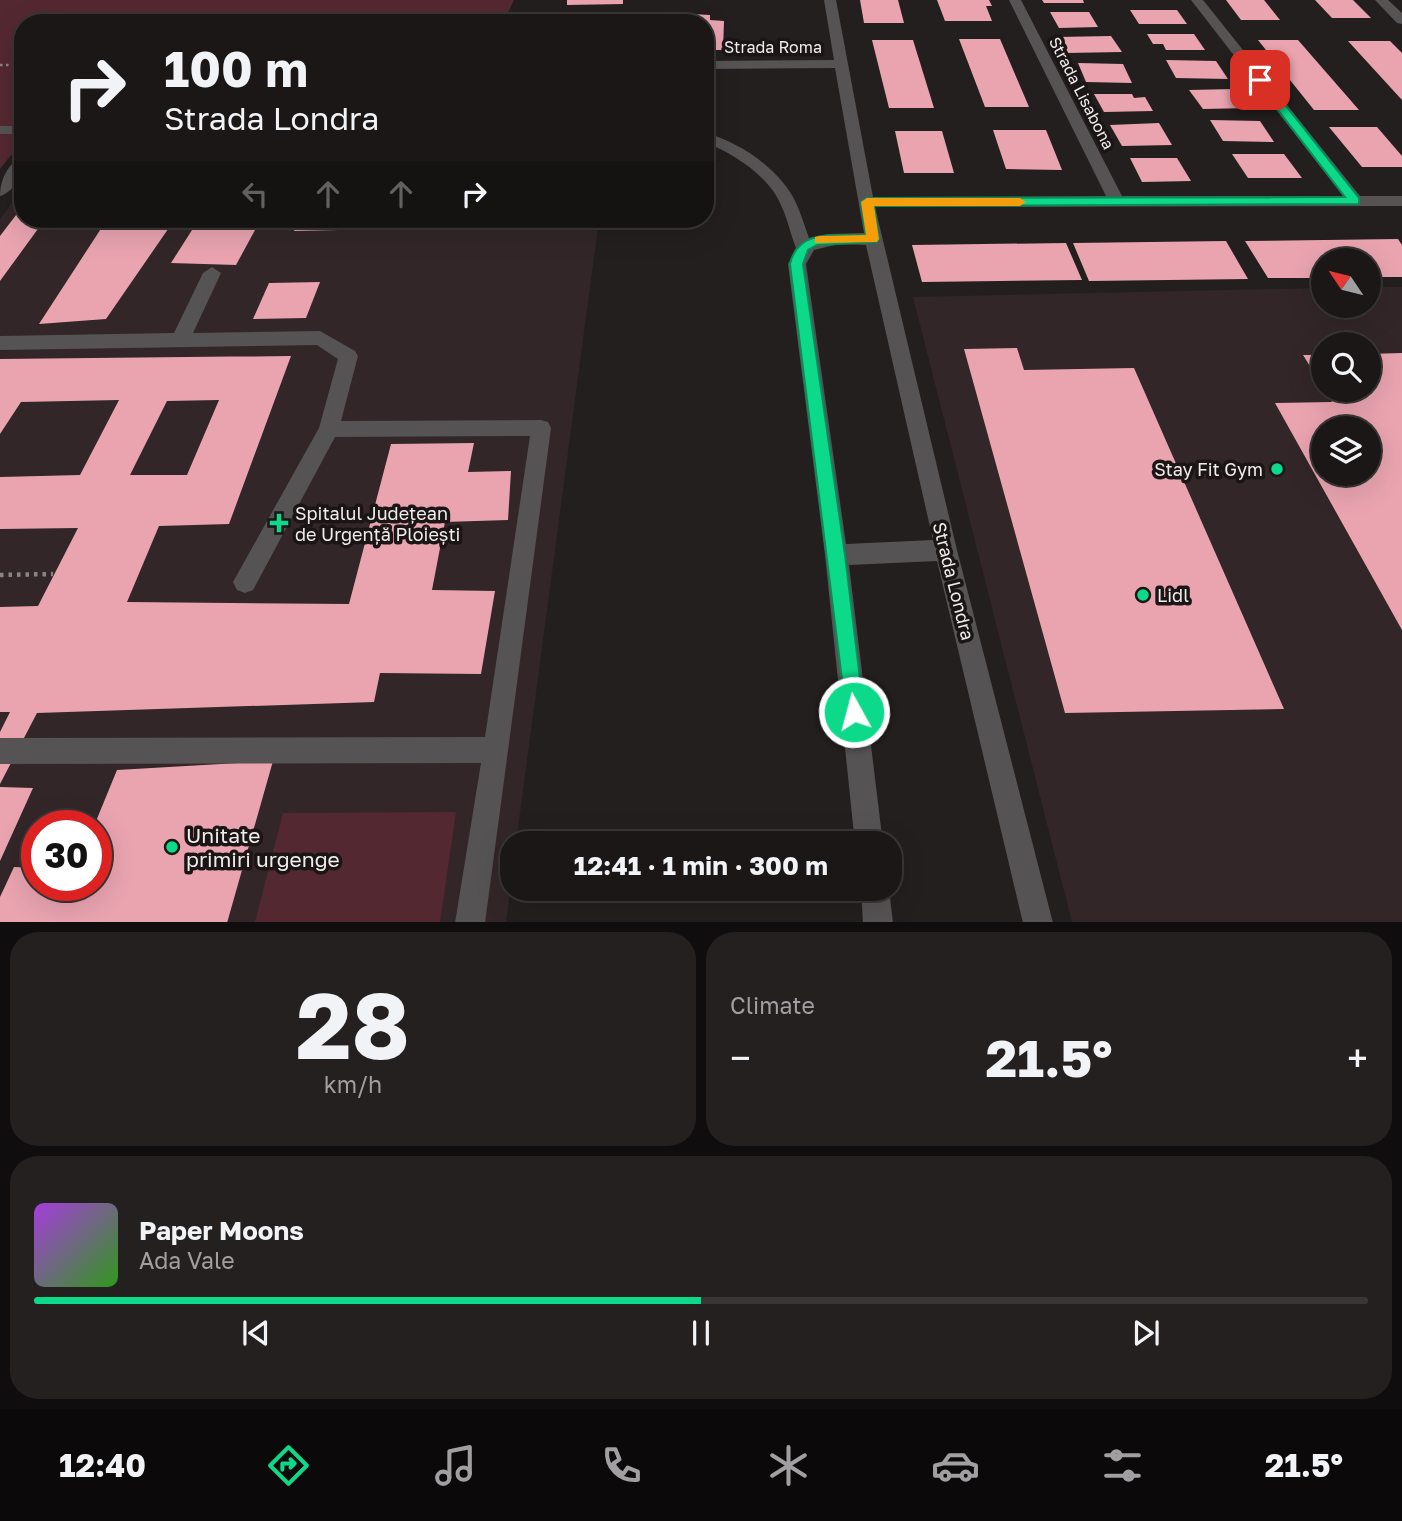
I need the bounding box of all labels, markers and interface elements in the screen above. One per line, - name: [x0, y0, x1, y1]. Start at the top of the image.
- street label: Strada Lisabona: [1045, 33, 1119, 153]
- street label: Strada Roma: [724, 37, 822, 57]
- text: 100 m: [164, 39, 308, 98]
- icon: right: [49, 42, 140, 133]
- pin: [1230, 50, 1290, 110]
- icon: arrive: [1241, 61, 1279, 99]
- text: Strada Londra: [164, 99, 379, 137]
- icon: left: [236, 175, 274, 213]
- icon: ahead: [309, 175, 347, 213]
- icon: ahead: [382, 175, 420, 213]
- icon: right: [455, 175, 493, 213]
- north arrow: [1311, 248, 1381, 318]
- map controls: [1311, 248, 1381, 486]
- button: search: [1311, 332, 1381, 402]
- button: layers: [1311, 416, 1381, 486]
- place label: Stay Fit Gym: [1154, 458, 1263, 480]
- marker: Stay Fit Gym: [1269, 461, 1285, 477]
- place label: Spitalul Județean de Urgență Ploiești: [295, 502, 460, 545]
- marker: Spitalul Județean de Urgență Ploiești: [269, 513, 289, 533]
- street label: Strada Londra: [929, 520, 979, 642]
- place label: Lidl: [1157, 584, 1189, 606]
- marker: Lidl: [1135, 587, 1151, 603]
- position arrow: [817, 675, 891, 749]
- speed limit sign: 30: [21, 810, 112, 901]
- place label: Unitate primiri urgenge: [186, 822, 340, 872]
- marker: Unitate primiri urgenge: [164, 839, 180, 855]
- text: 12:41 · 1 min · 300 m: [574, 850, 828, 881]
- text: 28: [296, 970, 410, 1079]
- text: Climate: [730, 991, 815, 1019]
- text: 21.5°: [985, 1026, 1113, 1088]
- text: −: [730, 1035, 751, 1080]
- text: +: [1347, 1035, 1368, 1080]
- text: km/h: [324, 1070, 382, 1098]
- text: Paper Moons: [139, 1215, 304, 1246]
- text: Ada Vale: [139, 1246, 235, 1274]
- icon: previous: [237, 1314, 275, 1352]
- icon: pause: [682, 1314, 720, 1352]
- icon: next: [1127, 1314, 1165, 1352]
- icon: directions: [264, 1441, 313, 1490]
- icon: music: [431, 1441, 480, 1490]
- icon: phone: [597, 1441, 646, 1490]
- icon: climate: [764, 1441, 813, 1490]
- icon: car: [931, 1441, 980, 1490]
- icon: filters: [1098, 1441, 1147, 1490]
- text: 12:40: [59, 1446, 146, 1484]
- text: 21.5°: [1265, 1446, 1343, 1484]

